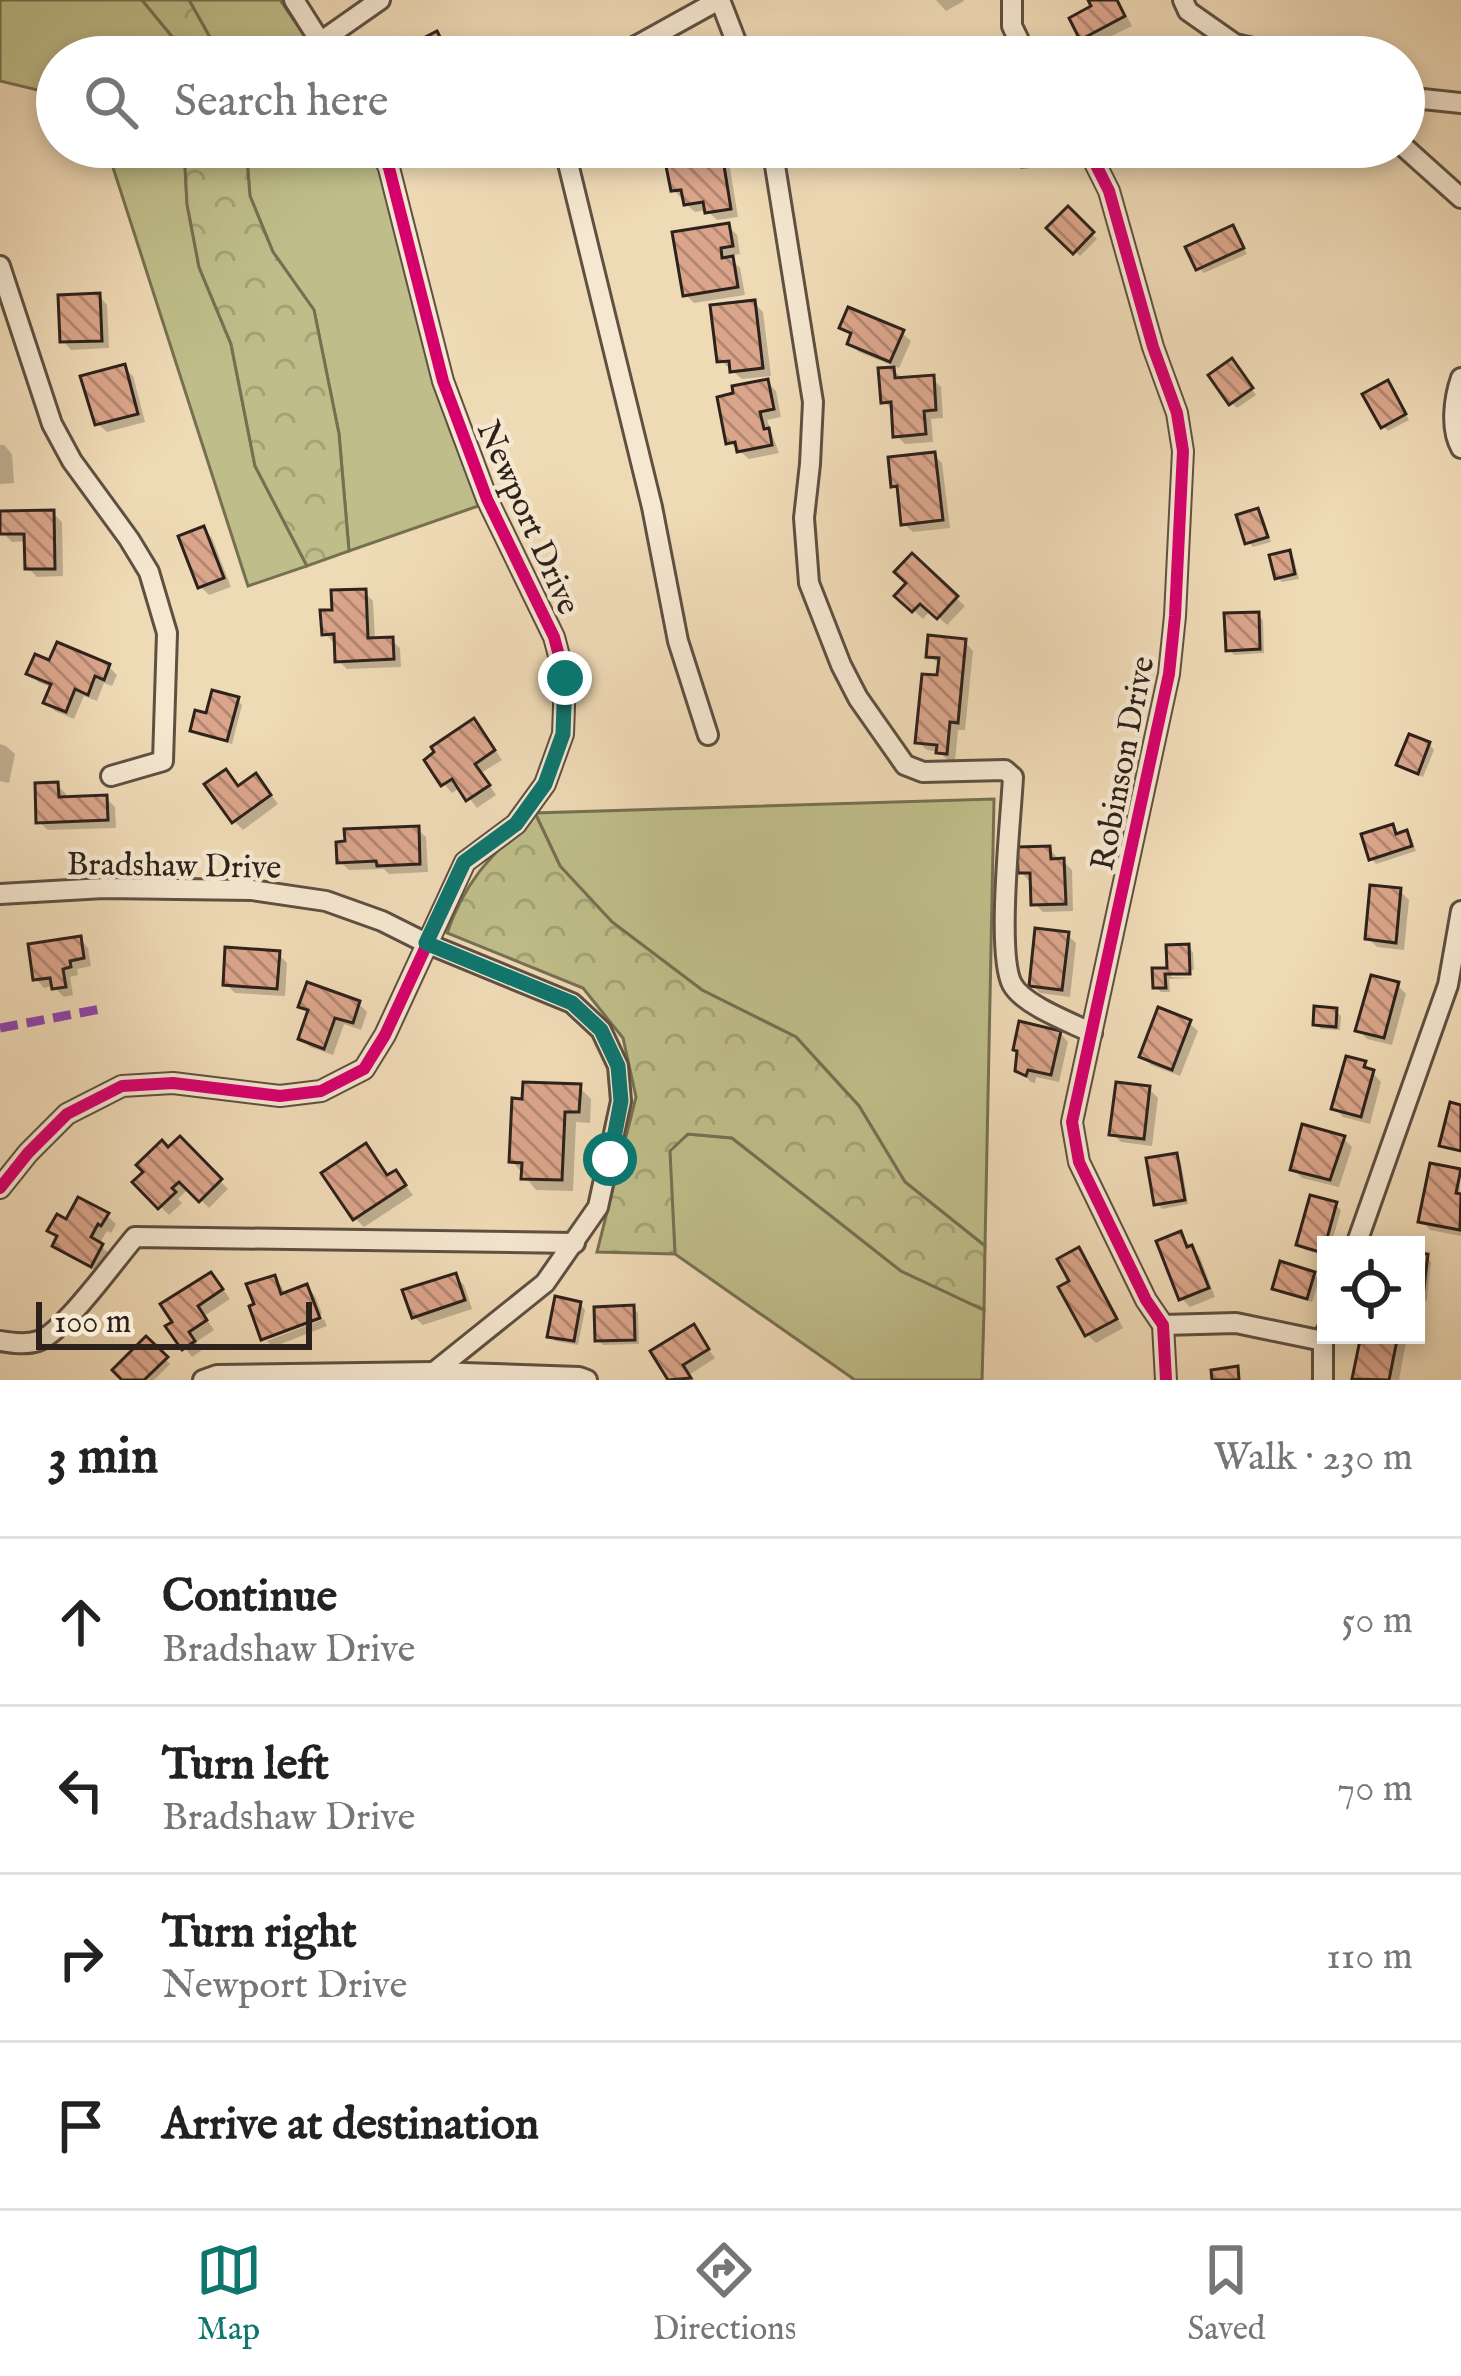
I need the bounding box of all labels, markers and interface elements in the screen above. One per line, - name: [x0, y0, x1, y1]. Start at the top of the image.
- search box: [36, 36, 1425, 168]
- icon: search: [78, 69, 144, 135]
- text: Search here: [174, 74, 388, 131]
- street label: Newport Drive: [466, 415, 589, 622]
- route end: [538, 651, 592, 705]
- street label: Robinson Drive: [1083, 653, 1165, 874]
- street label: Bradshaw Drive: [66, 844, 282, 890]
- route start: [583, 1132, 637, 1186]
- map controls: [1317, 1236, 1425, 1344]
- button: locate: [1317, 1236, 1425, 1344]
- scale bar: [36, 1296, 312, 1349]
- text: 100 m: [54, 1302, 131, 1344]
- text: 3 min: [48, 1426, 158, 1491]
- text: Walk · 230 m: [1214, 1434, 1413, 1483]
- text: Continue: [162, 1569, 337, 1626]
- icon: ahead: [48, 1589, 114, 1655]
- text: 50 m: [1341, 1597, 1413, 1646]
- text: Bradshaw Drive: [162, 1626, 416, 1675]
- text: Turn left: [162, 1737, 329, 1794]
- icon: left: [48, 1757, 114, 1823]
- text: 70 m: [1337, 1765, 1413, 1814]
- text: Bradshaw Drive: [162, 1794, 416, 1843]
- text: Turn right: [162, 1905, 357, 1962]
- icon: right: [48, 1925, 114, 1991]
- text: 110 m: [1326, 1933, 1413, 1982]
- text: Newport Drive: [162, 1962, 407, 2011]
- icon: arrive: [48, 2093, 114, 2159]
- text: Arrive at destination: [162, 2097, 539, 2154]
- tab: Map: [196, 2237, 262, 2351]
- tab: Directions: [653, 2237, 796, 2351]
- tab: Saved: [1187, 2237, 1265, 2351]

